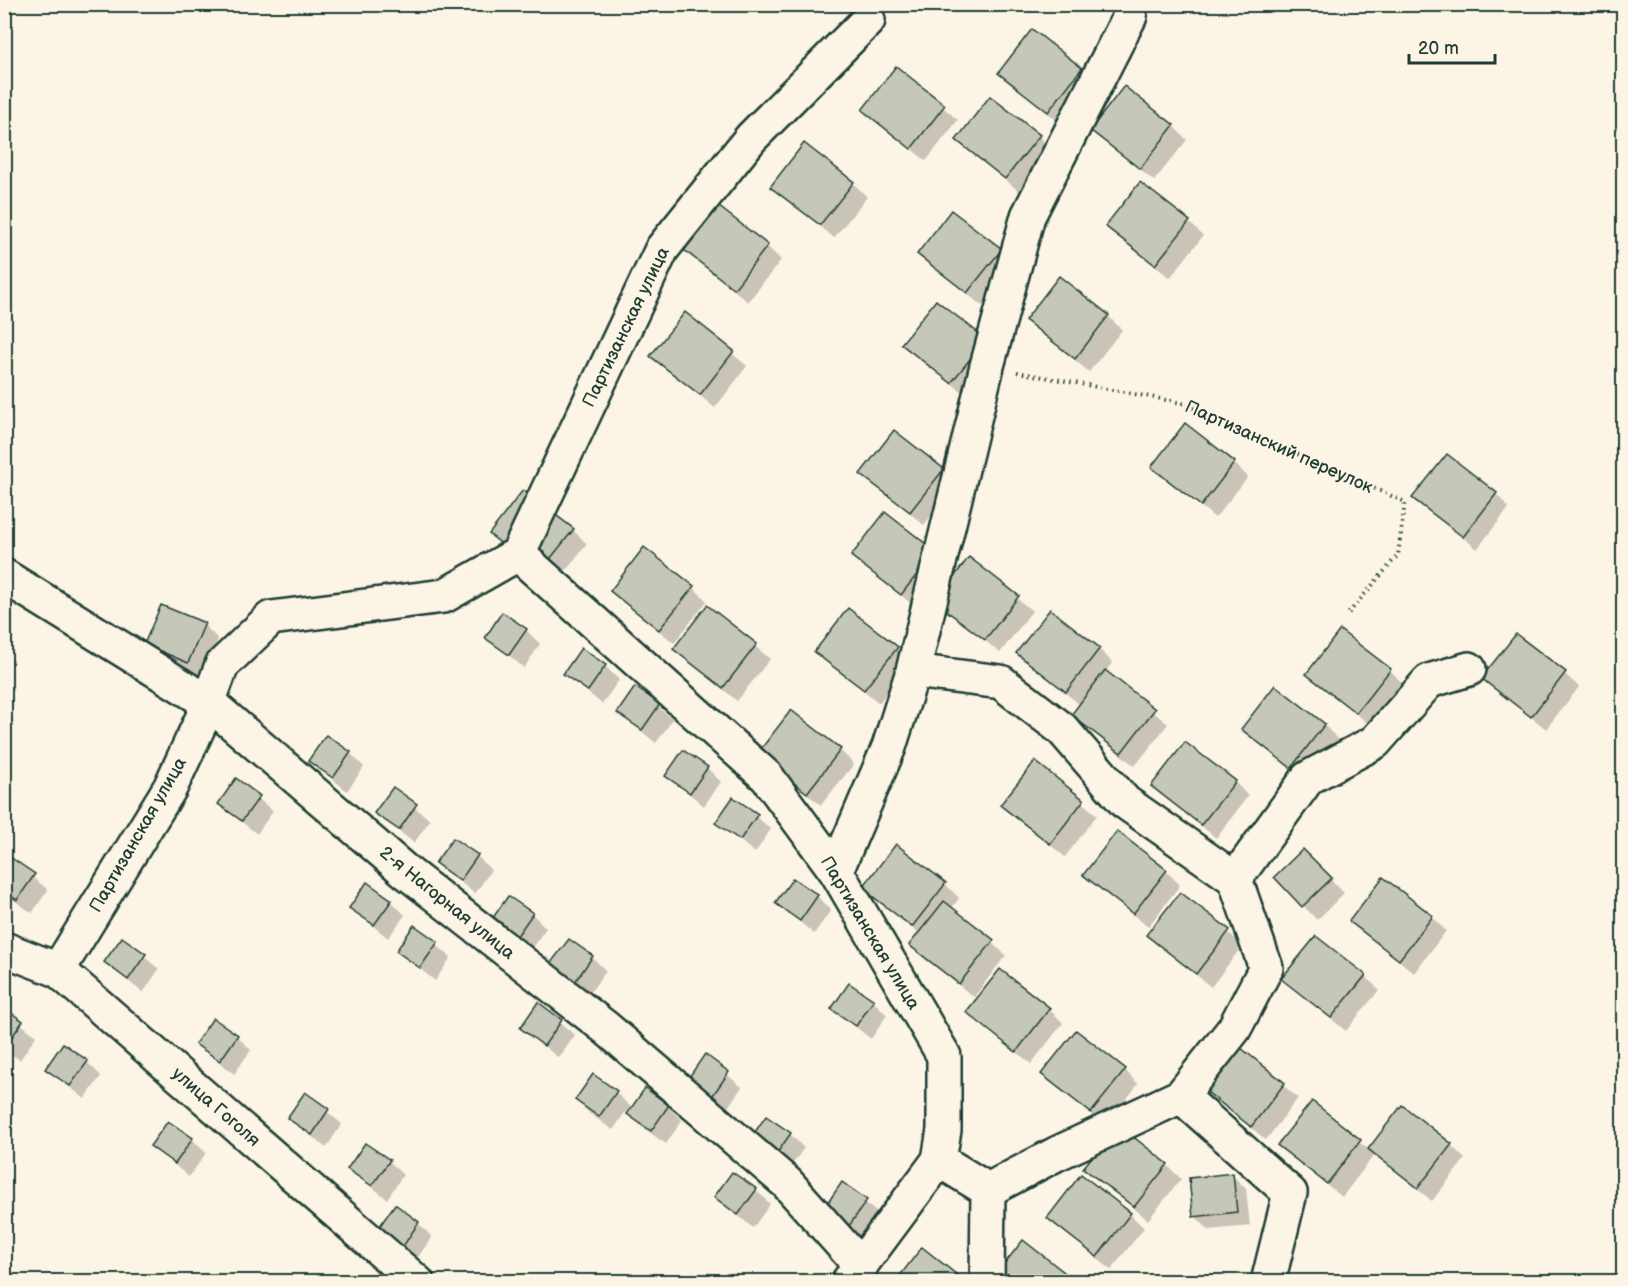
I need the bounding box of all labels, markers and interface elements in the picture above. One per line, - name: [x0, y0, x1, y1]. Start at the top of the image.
- scale bar: [1409, 27, 1494, 65]
- text: 20 m: [1418, 38, 1459, 59]
- street label: Партизанская улица: [578, 243, 674, 410]
- street label: Партизанский переулок: [1182, 396, 1377, 498]
- street label: Партизанская улица: [85, 754, 191, 916]
- street label: 2-я Нагорная улица: [375, 842, 519, 964]
- street label: Партизанская улица: [816, 852, 924, 1014]
- street label: улица Гоголя: [168, 1063, 264, 1151]

